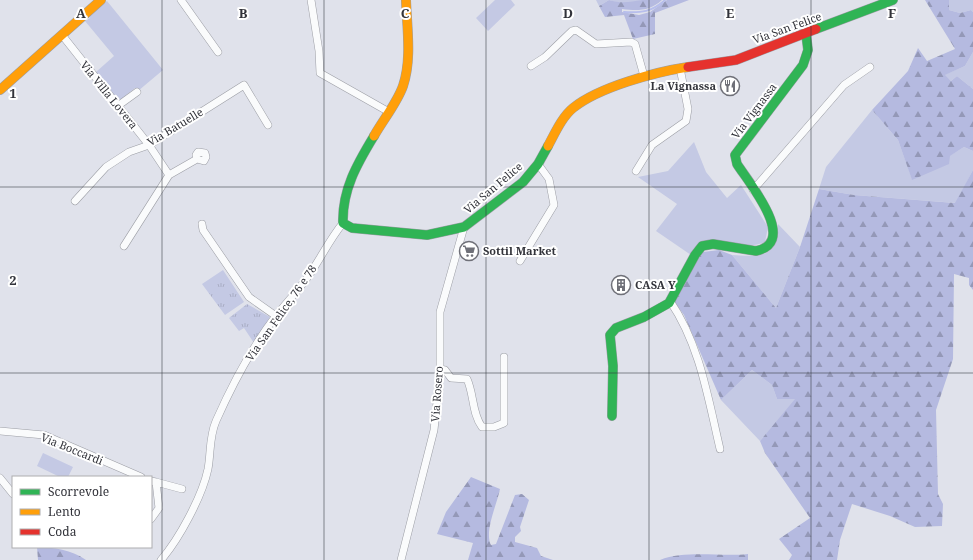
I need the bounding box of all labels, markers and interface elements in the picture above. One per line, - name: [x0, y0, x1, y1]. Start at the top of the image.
- text: A: [76, 4, 86, 22]
- text: B: [239, 4, 248, 22]
- text: C: [401, 4, 410, 22]
- text: D: [563, 4, 573, 22]
- text: E: [726, 4, 735, 22]
- text: F: [888, 4, 896, 22]
- street label: Via San Felice: [750, 8, 823, 47]
- street label: Via Villa Lovera: [77, 58, 141, 132]
- restaurant icon: La Vignassa: [719, 75, 741, 97]
- place label: La Vignassa: [651, 78, 716, 93]
- street label: Via Vignassa: [728, 80, 780, 142]
- text: 1: [9, 84, 17, 102]
- street label: Via Batuelle: [144, 104, 206, 149]
- street label: Via San Felice: [460, 159, 525, 217]
- supermarket icon: Sottil Market: [458, 240, 480, 262]
- place label: Sottil Market: [483, 243, 557, 258]
- street label: Via San Felice, 76 e 78: [242, 262, 319, 364]
- text: 2: [9, 271, 17, 289]
- building icon: CASA Y: [610, 274, 632, 296]
- place label: CASA Y: [635, 277, 676, 292]
- street label: Via Rosero: [427, 366, 446, 422]
- street label: Via Boccardi: [39, 429, 106, 468]
- legend: [12, 476, 152, 548]
- text: Scorrevole: [48, 483, 109, 500]
- text: Lento: [48, 503, 81, 520]
- text: Coda: [48, 523, 77, 540]

